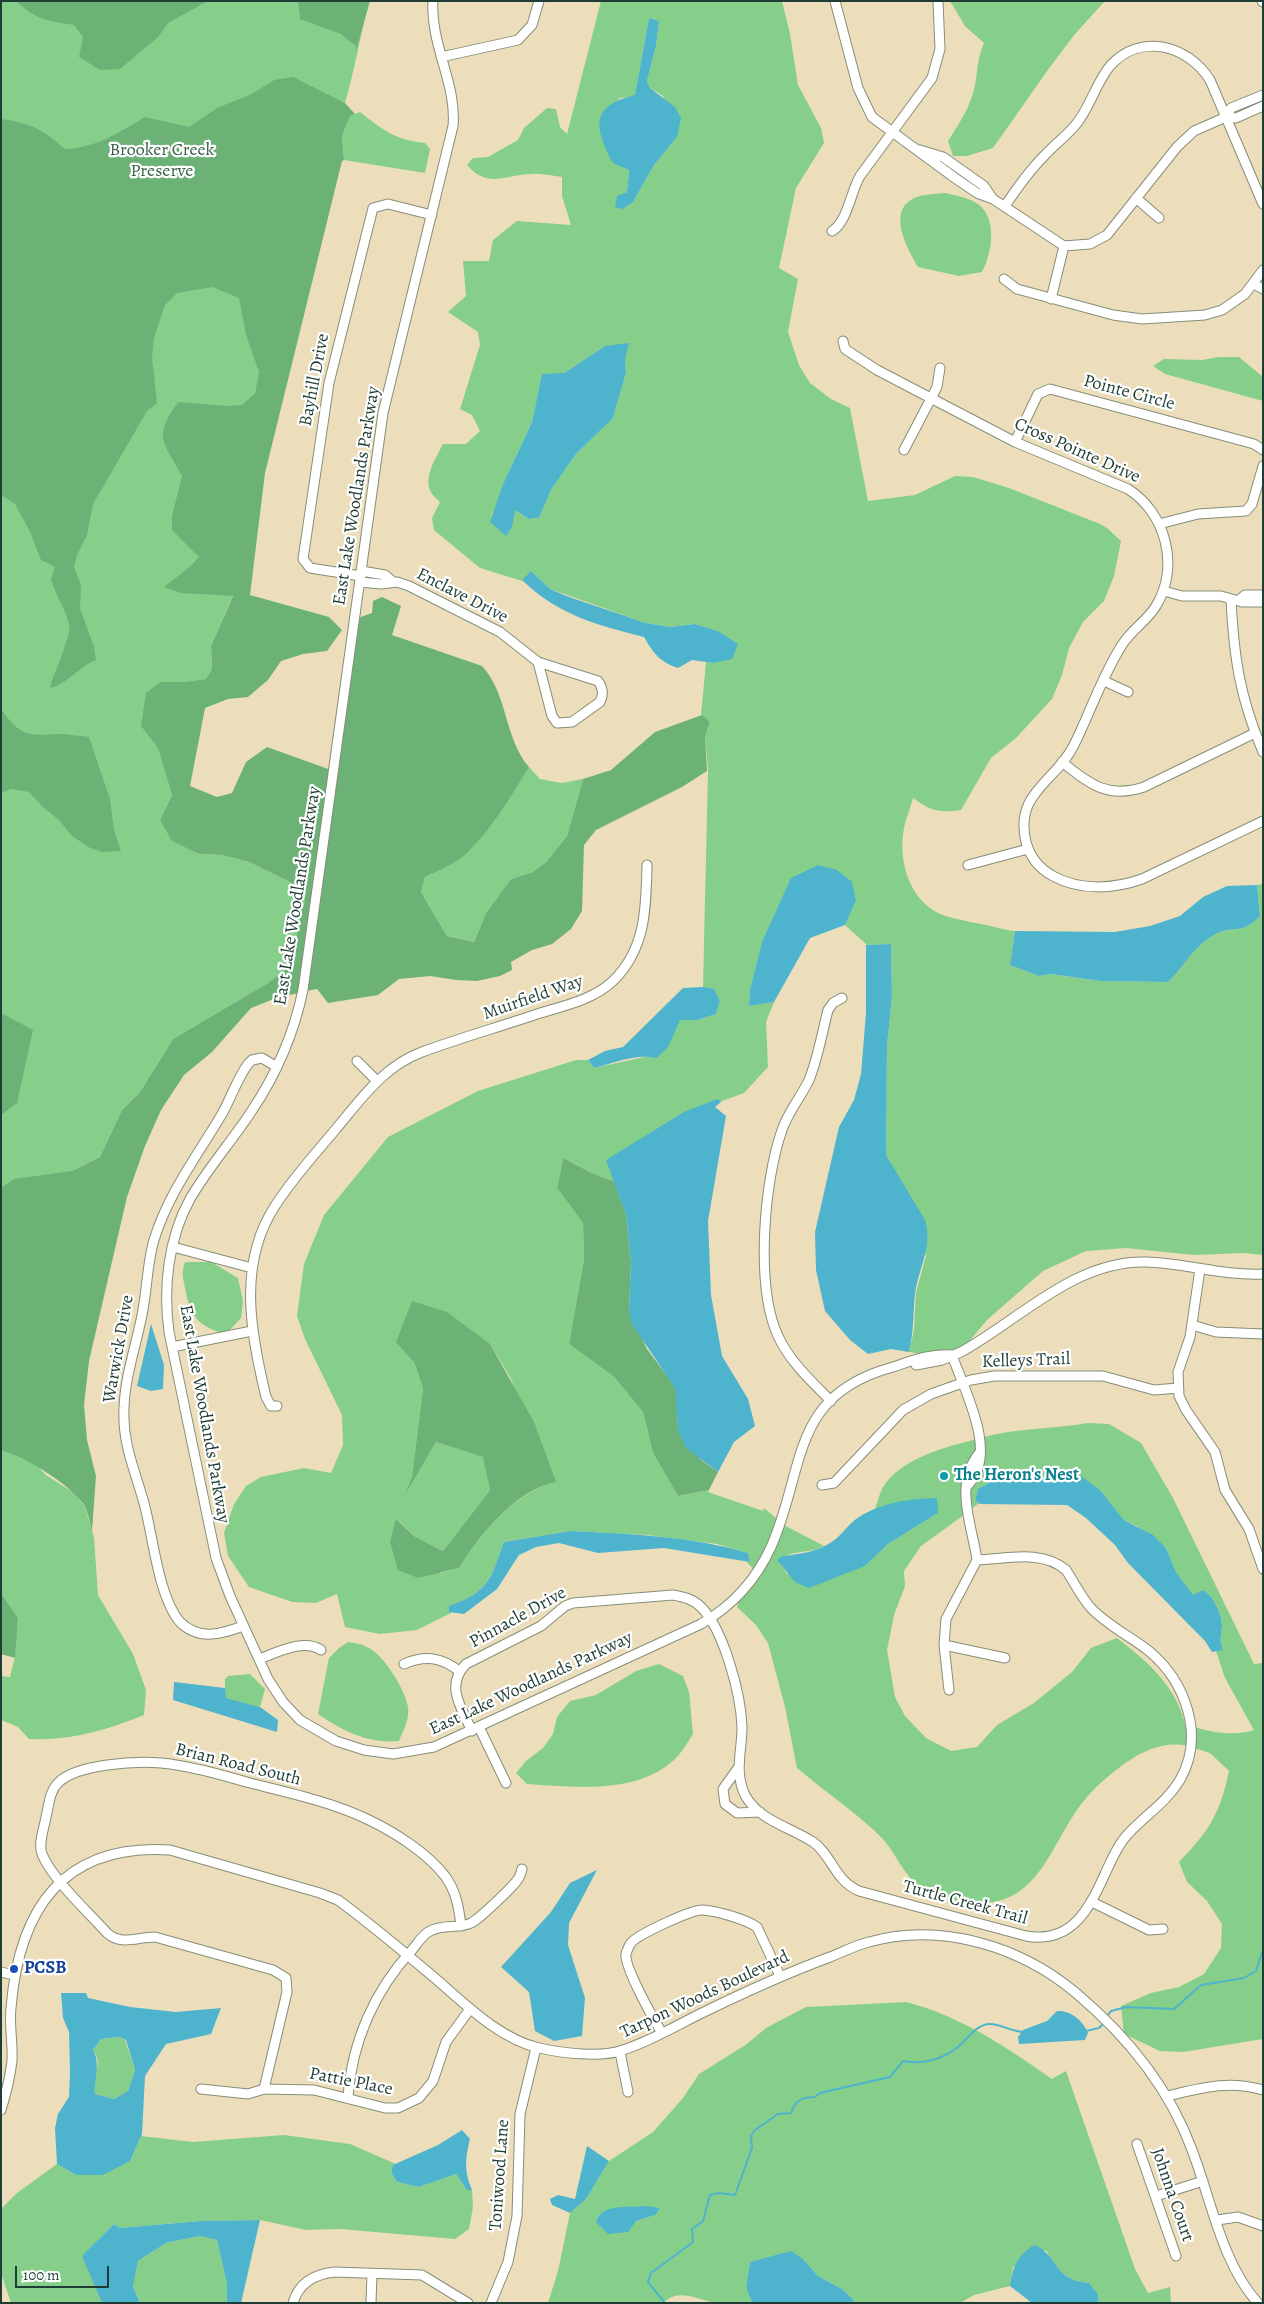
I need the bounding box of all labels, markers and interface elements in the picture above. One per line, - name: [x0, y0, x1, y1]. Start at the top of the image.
- park label: Brooker Creek Preserve: [109, 140, 215, 182]
- street label: Bayhill Drive: [295, 332, 335, 428]
- street label: Pointe Circle: [1081, 370, 1177, 416]
- street label: East Lake Woodlands Parkway: [329, 385, 385, 607]
- street label: Cross Pointe Drive: [1011, 414, 1143, 488]
- street label: Enclave Drive: [413, 564, 511, 628]
- street label: East Lake Woodlands Parkway: [270, 785, 326, 1007]
- street label: Muirfield Way: [480, 971, 586, 1025]
- street label: Warwick Drive: [99, 1293, 139, 1405]
- street label: East Lake Woodlands Parkway: [174, 1303, 234, 1525]
- street label: Kelleys Trail: [981, 1349, 1071, 1373]
- place label: The Heron's Nest: [954, 1465, 1079, 1487]
- marker: The Heron's Nest: [938, 1470, 950, 1482]
- street label: Pinnacle Drive: [466, 1583, 570, 1653]
- street label: East Lake Woodlands Parkway: [426, 1627, 636, 1741]
- street label: Brian Road South: [173, 1739, 303, 1791]
- street label: Turtle Creek Trail: [900, 1876, 1030, 1930]
- street label: Tarpon Woods Boulevard: [617, 1946, 793, 2044]
- place label: PCSB: [24, 1958, 66, 1980]
- marker: PCSB: [8, 1963, 20, 1975]
- street label: Pattie Place: [307, 2063, 395, 2101]
- street label: Toniwood Lane: [485, 2119, 515, 2231]
- street label: Johnna Court: [1146, 2145, 1198, 2245]
- scale bar: [18, 2256, 111, 2288]
- text: 100 m: [23, 2265, 60, 2285]

